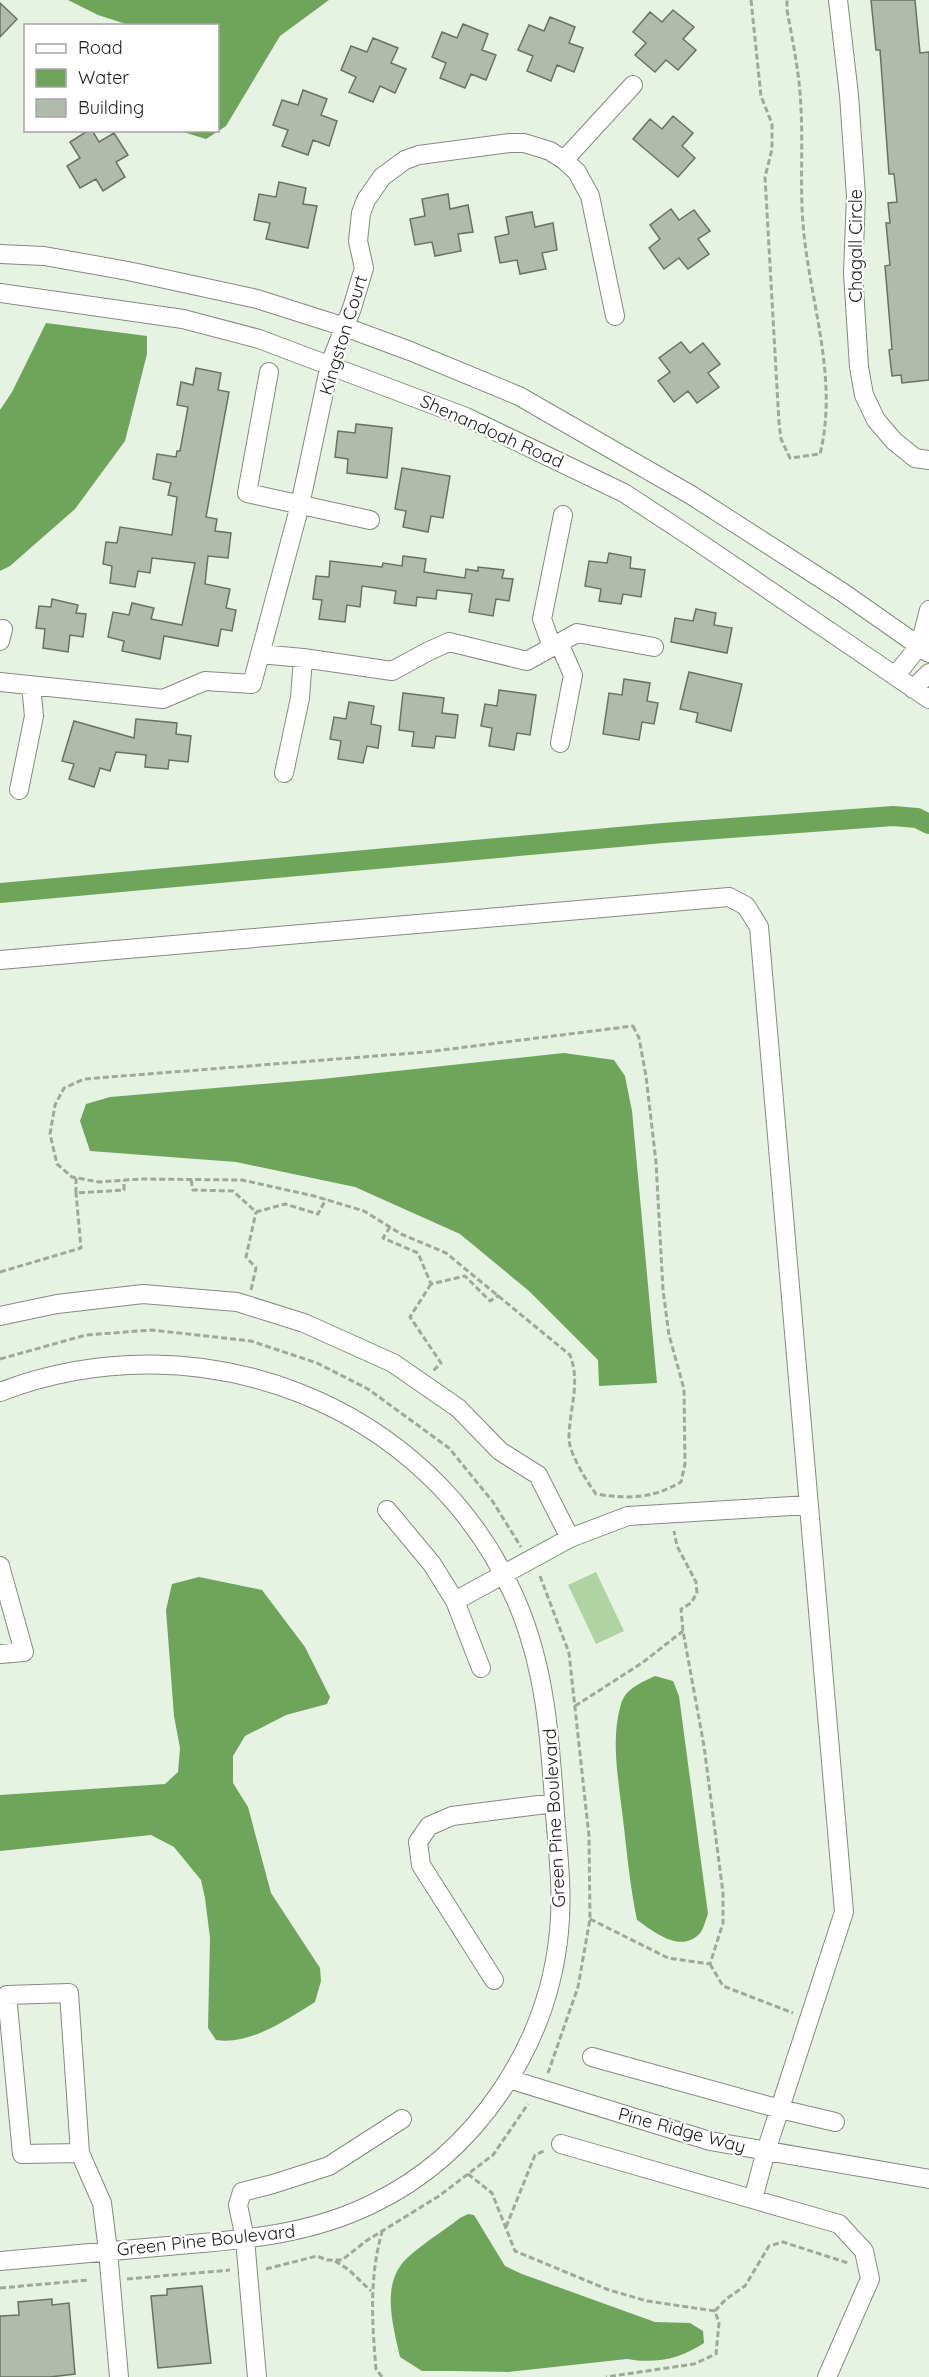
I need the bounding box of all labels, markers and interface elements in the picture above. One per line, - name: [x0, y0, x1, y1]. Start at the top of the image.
- legend: [24, 24, 219, 132]
- text: Road: [78, 36, 123, 59]
- text: Water: [78, 66, 129, 89]
- text: Building: [78, 96, 144, 119]
- street label: Chagall Circle: [844, 189, 867, 303]
- street label: Kingston Court: [314, 272, 372, 398]
- street label: Shenandoah Road: [417, 389, 567, 473]
- street label: Green Pine Boulevard: [538, 1728, 570, 1908]
- street label: Pine Ridge Way: [616, 2102, 748, 2158]
- street label: Green Pine Boulevard: [116, 2219, 296, 2261]

